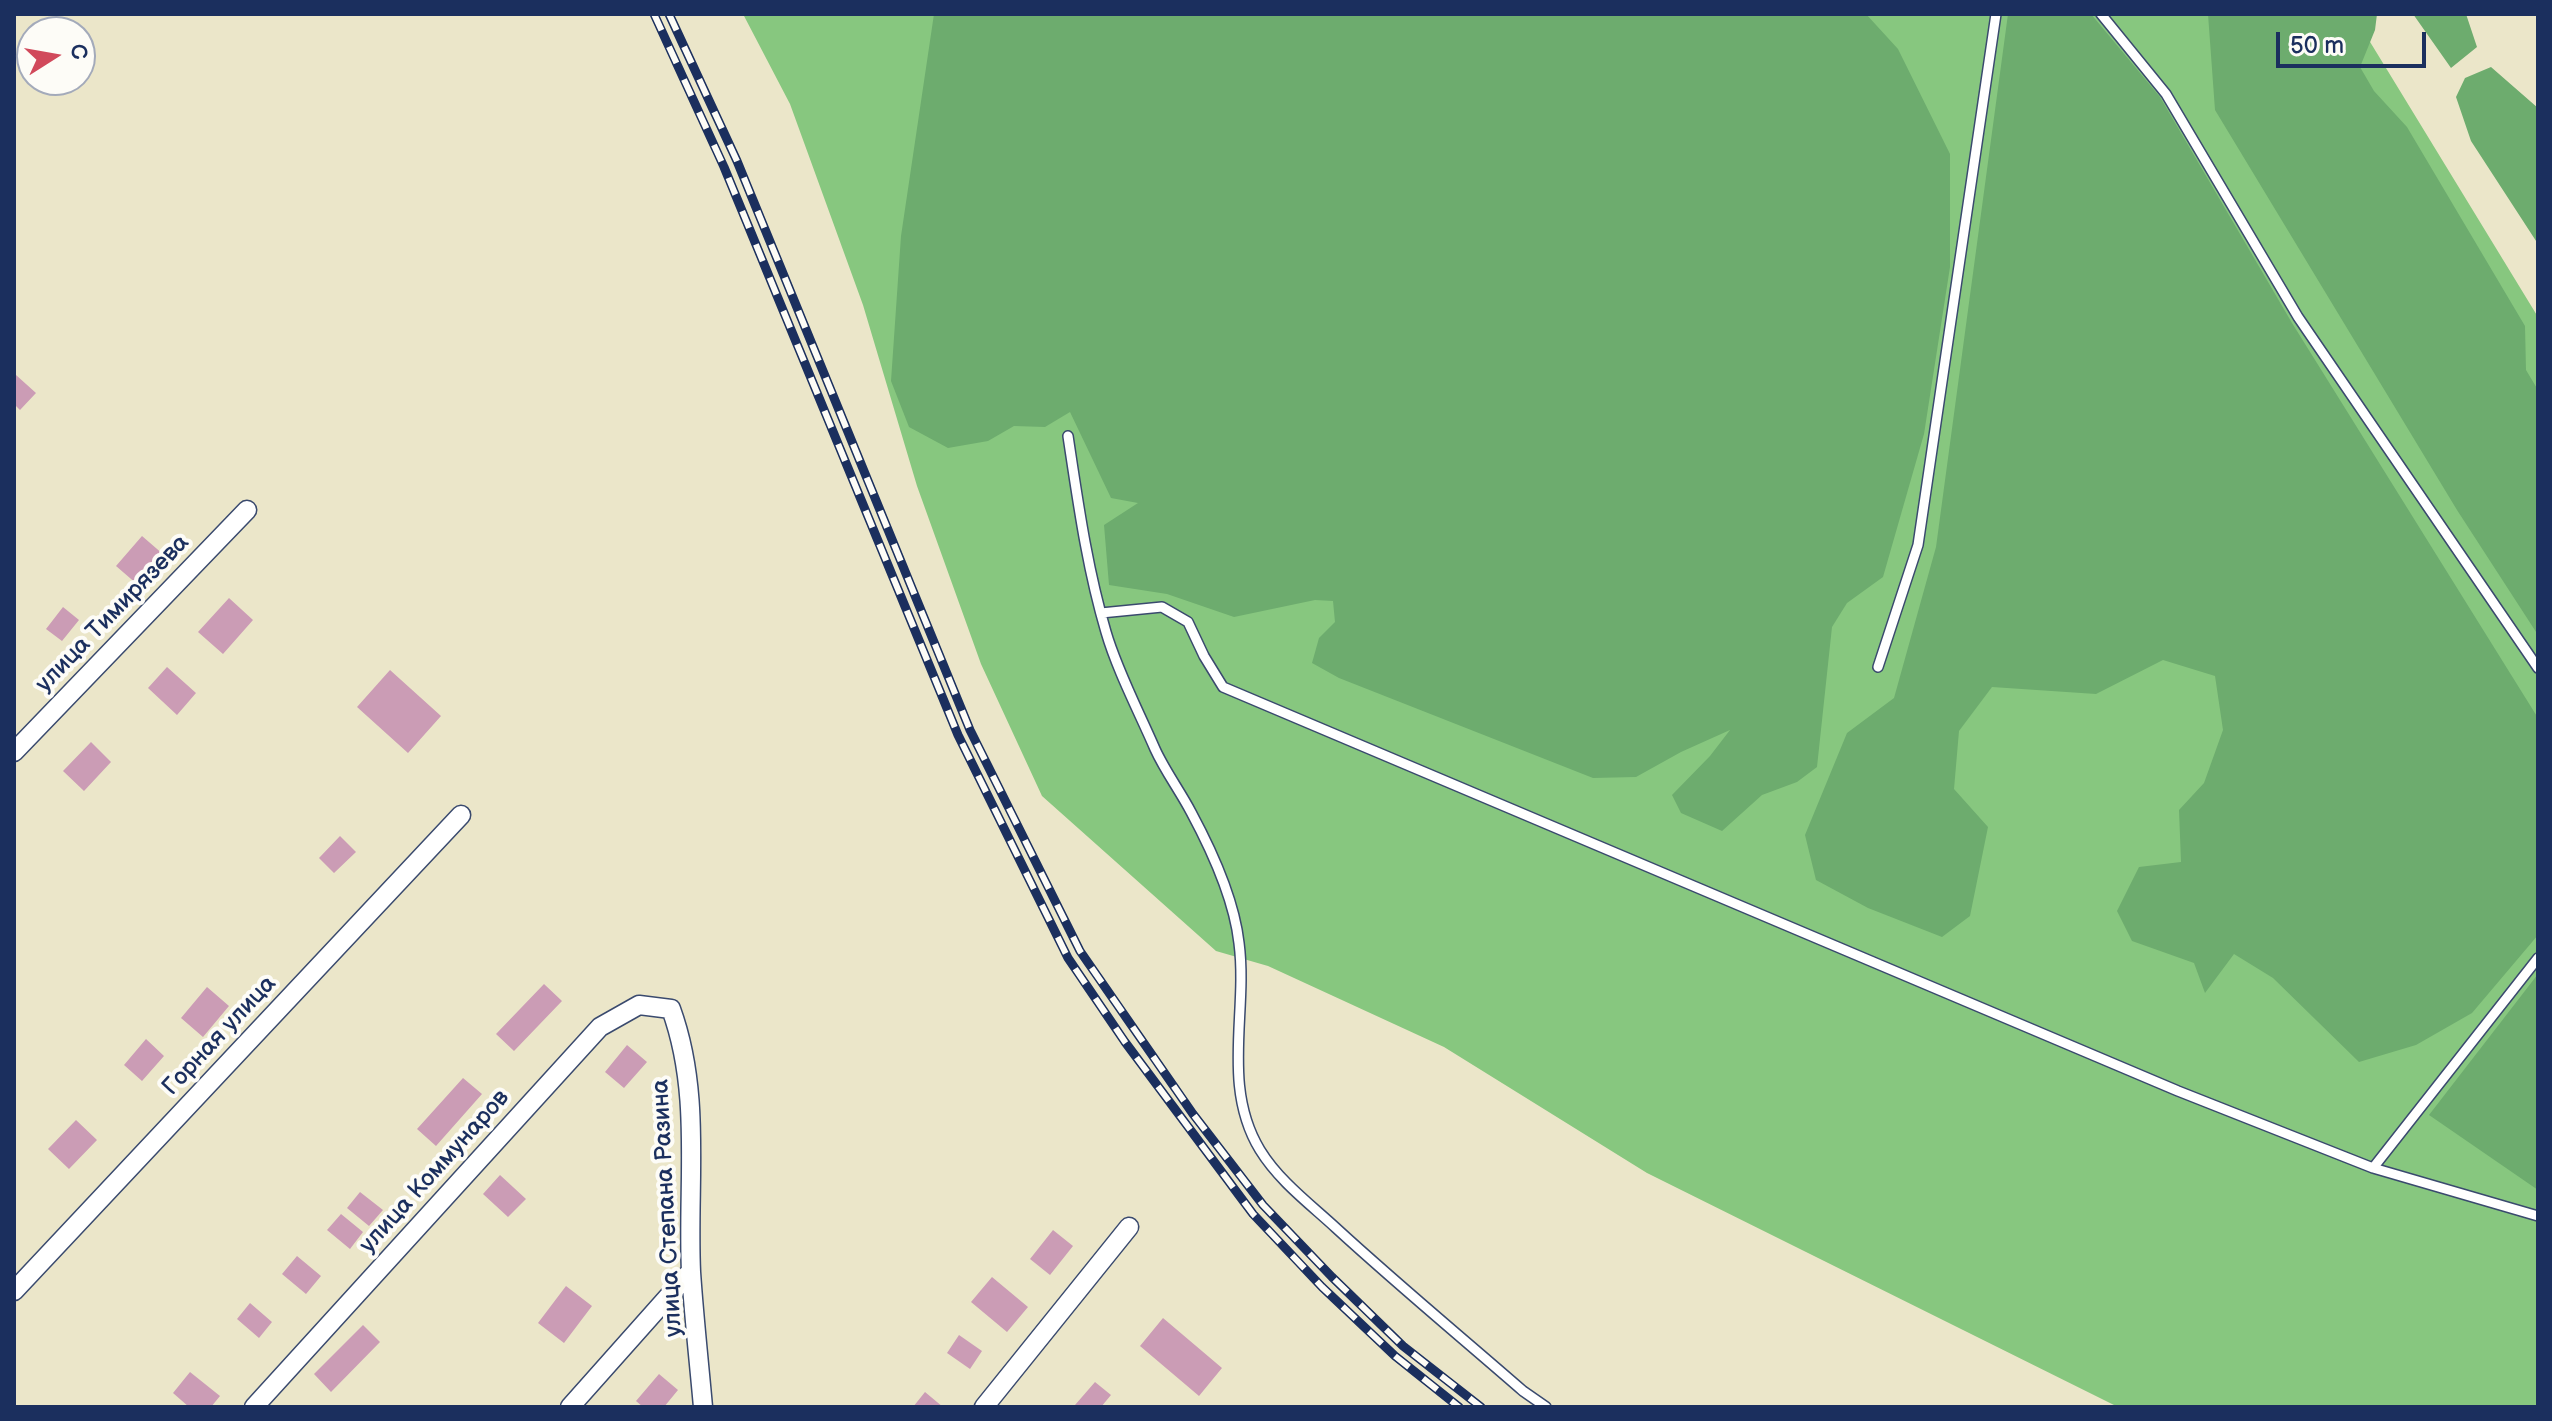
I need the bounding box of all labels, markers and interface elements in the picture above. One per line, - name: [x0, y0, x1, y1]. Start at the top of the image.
- north arrow: [16, 16, 96, 96]
- scale bar: [2280, 16, 2430, 66]
- text: 50 m: [2290, 31, 2344, 60]
- text: С: [63, 42, 93, 62]
- street label: улица Тимирязева: [30, 529, 196, 699]
- street label: Горная улица: [157, 970, 283, 1102]
- street label: улица Степана Разина: [647, 1078, 689, 1338]
- street label: улица Коммунаров: [354, 1084, 516, 1260]

